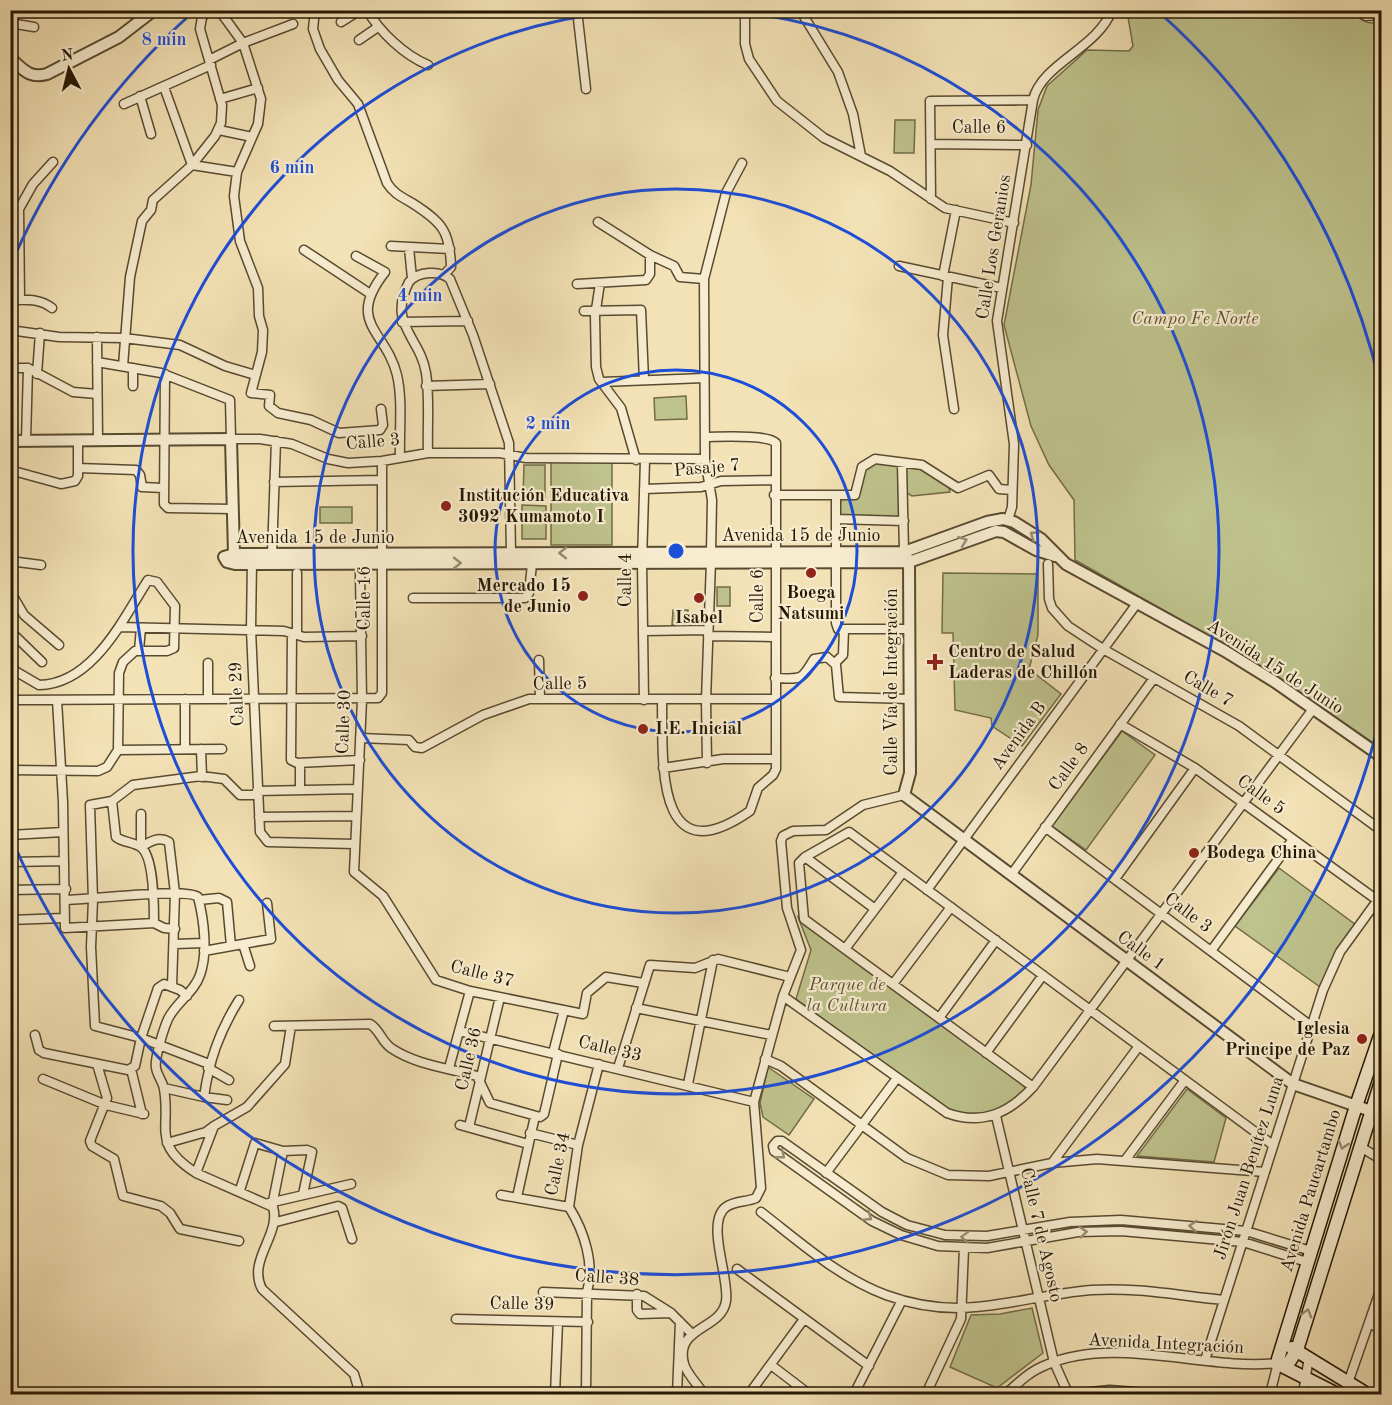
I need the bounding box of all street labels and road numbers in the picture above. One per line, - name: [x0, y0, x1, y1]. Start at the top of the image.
- street label: Calle 6: [952, 119, 1006, 137]
- street label: Calle Los Geranios: [974, 173, 1014, 321]
- street label: Calle 3: [345, 431, 401, 453]
- street label: Pasaje 7: [673, 456, 741, 480]
- street label: Avenida 15 de Junio: [722, 527, 881, 545]
- street label: Avenida 15 de Junio: [236, 529, 395, 547]
- street label: Calle 4: [617, 553, 635, 607]
- street label: Calle 16: [356, 566, 374, 630]
- street label: Calle 6: [749, 569, 767, 623]
- street label: Calle Vía de Integración: [883, 588, 901, 776]
- street label: Avenida 15 de Junio: [1203, 616, 1347, 718]
- street label: Calle 29: [227, 661, 247, 727]
- street label: Calle 7: [1180, 668, 1236, 710]
- street label: Calle 5: [533, 675, 587, 693]
- street label: Calle 30: [334, 689, 354, 755]
- street label: Avenida B: [988, 698, 1050, 774]
- street label: Calle 8: [1046, 740, 1092, 794]
- street label: Calle 5: [1234, 772, 1288, 818]
- street label: Calle 3: [1161, 889, 1215, 937]
- street label: Calle 1: [1114, 928, 1168, 974]
- street label: Calle 37: [448, 957, 516, 991]
- street label: Calle 36: [453, 1025, 485, 1093]
- street label: Calle 33: [576, 1033, 644, 1065]
- street label: Jirón Juan Benítez Luna: [1211, 1074, 1287, 1262]
- street label: Avenida Paucartambo: [1278, 1107, 1344, 1275]
- street label: Calle 34: [542, 1130, 574, 1198]
- street label: Calle 7 de Agosto: [1017, 1166, 1065, 1304]
- street label: Calle 38: [574, 1267, 640, 1289]
- street label: Calle 39: [489, 1294, 555, 1314]
- street label: Avenida Integración: [1088, 1331, 1245, 1357]

